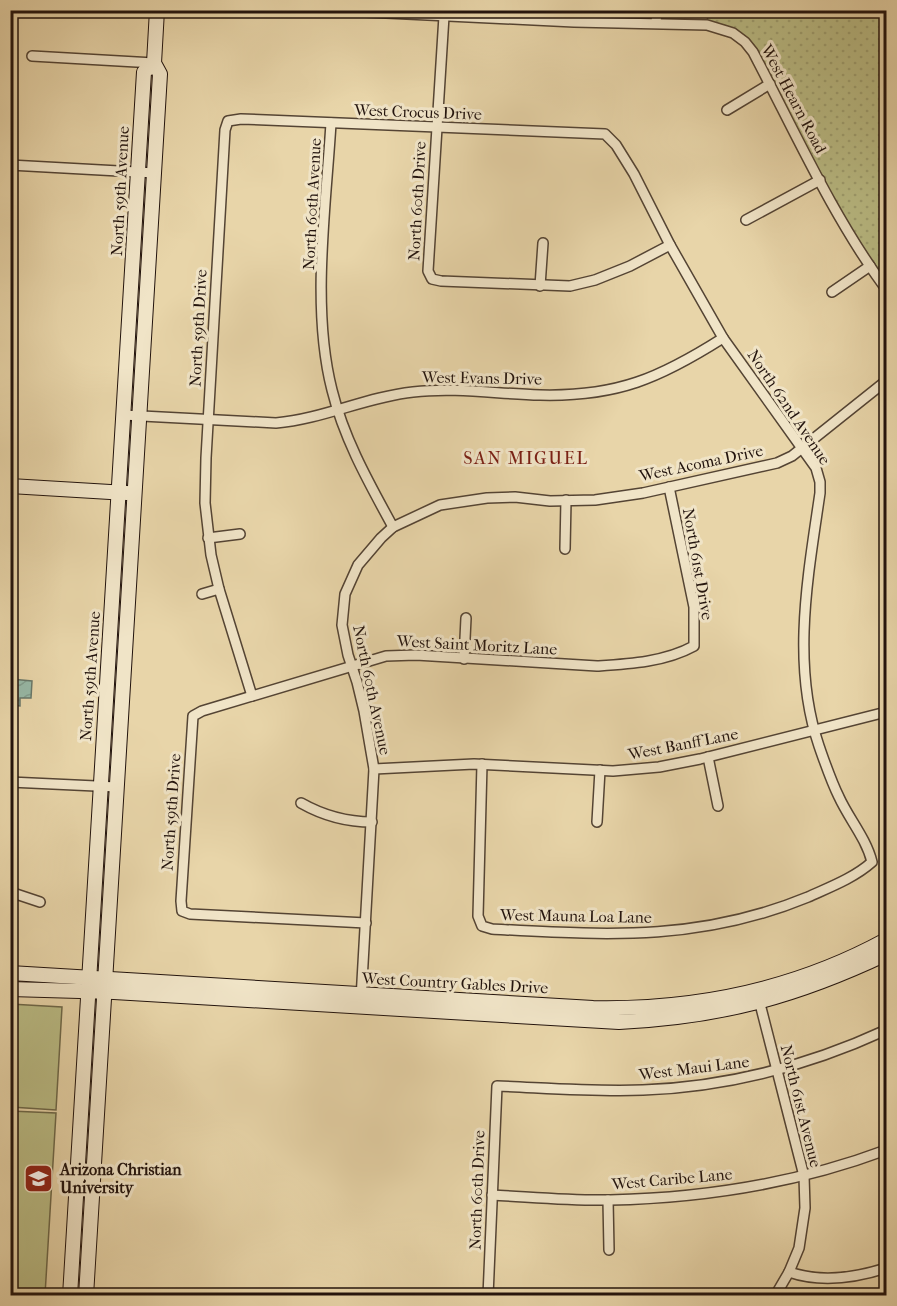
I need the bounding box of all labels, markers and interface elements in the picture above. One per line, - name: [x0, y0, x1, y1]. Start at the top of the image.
- street label: West Hearn Road: [757, 40, 831, 157]
- street label: West Crocus Drive: [353, 100, 482, 124]
- street label: North 59th Avenue: [107, 126, 133, 256]
- street label: North 60th Avenue: [299, 137, 325, 270]
- street label: North 60th Drive: [404, 141, 430, 261]
- street label: North 59th Drive: [185, 269, 211, 387]
- street label: North 62nd Avenue: [743, 346, 835, 468]
- street label: West Evans Drive: [421, 367, 542, 389]
- street label: West Acoma Drive: [636, 441, 765, 486]
- district label: SAN MIGUEL: [463, 448, 589, 469]
- street label: North 61st Drive: [679, 507, 717, 622]
- street label: North 59th Avenue: [76, 610, 104, 741]
- street label: North 60th Avenue: [349, 623, 395, 757]
- street label: West Saint Moritz Lane: [395, 631, 558, 659]
- street label: West Banff Lane: [625, 724, 740, 764]
- street label: North 59th Drive: [157, 753, 185, 871]
- street label: West Mauna Loa Lane: [499, 905, 652, 927]
- street label: West Country Gables Drive: [360, 969, 549, 997]
- street label: North 61st Avenue: [777, 1043, 825, 1169]
- street label: West Maui Lane: [637, 1052, 750, 1084]
- street label: North 60th Drive: [465, 1130, 489, 1250]
- place label: Arizona Christian University: [59, 1160, 182, 1198]
- school or university icon: Arizona Christian University: [23, 1162, 55, 1194]
- street label: West Caribe Lane: [610, 1164, 733, 1194]

